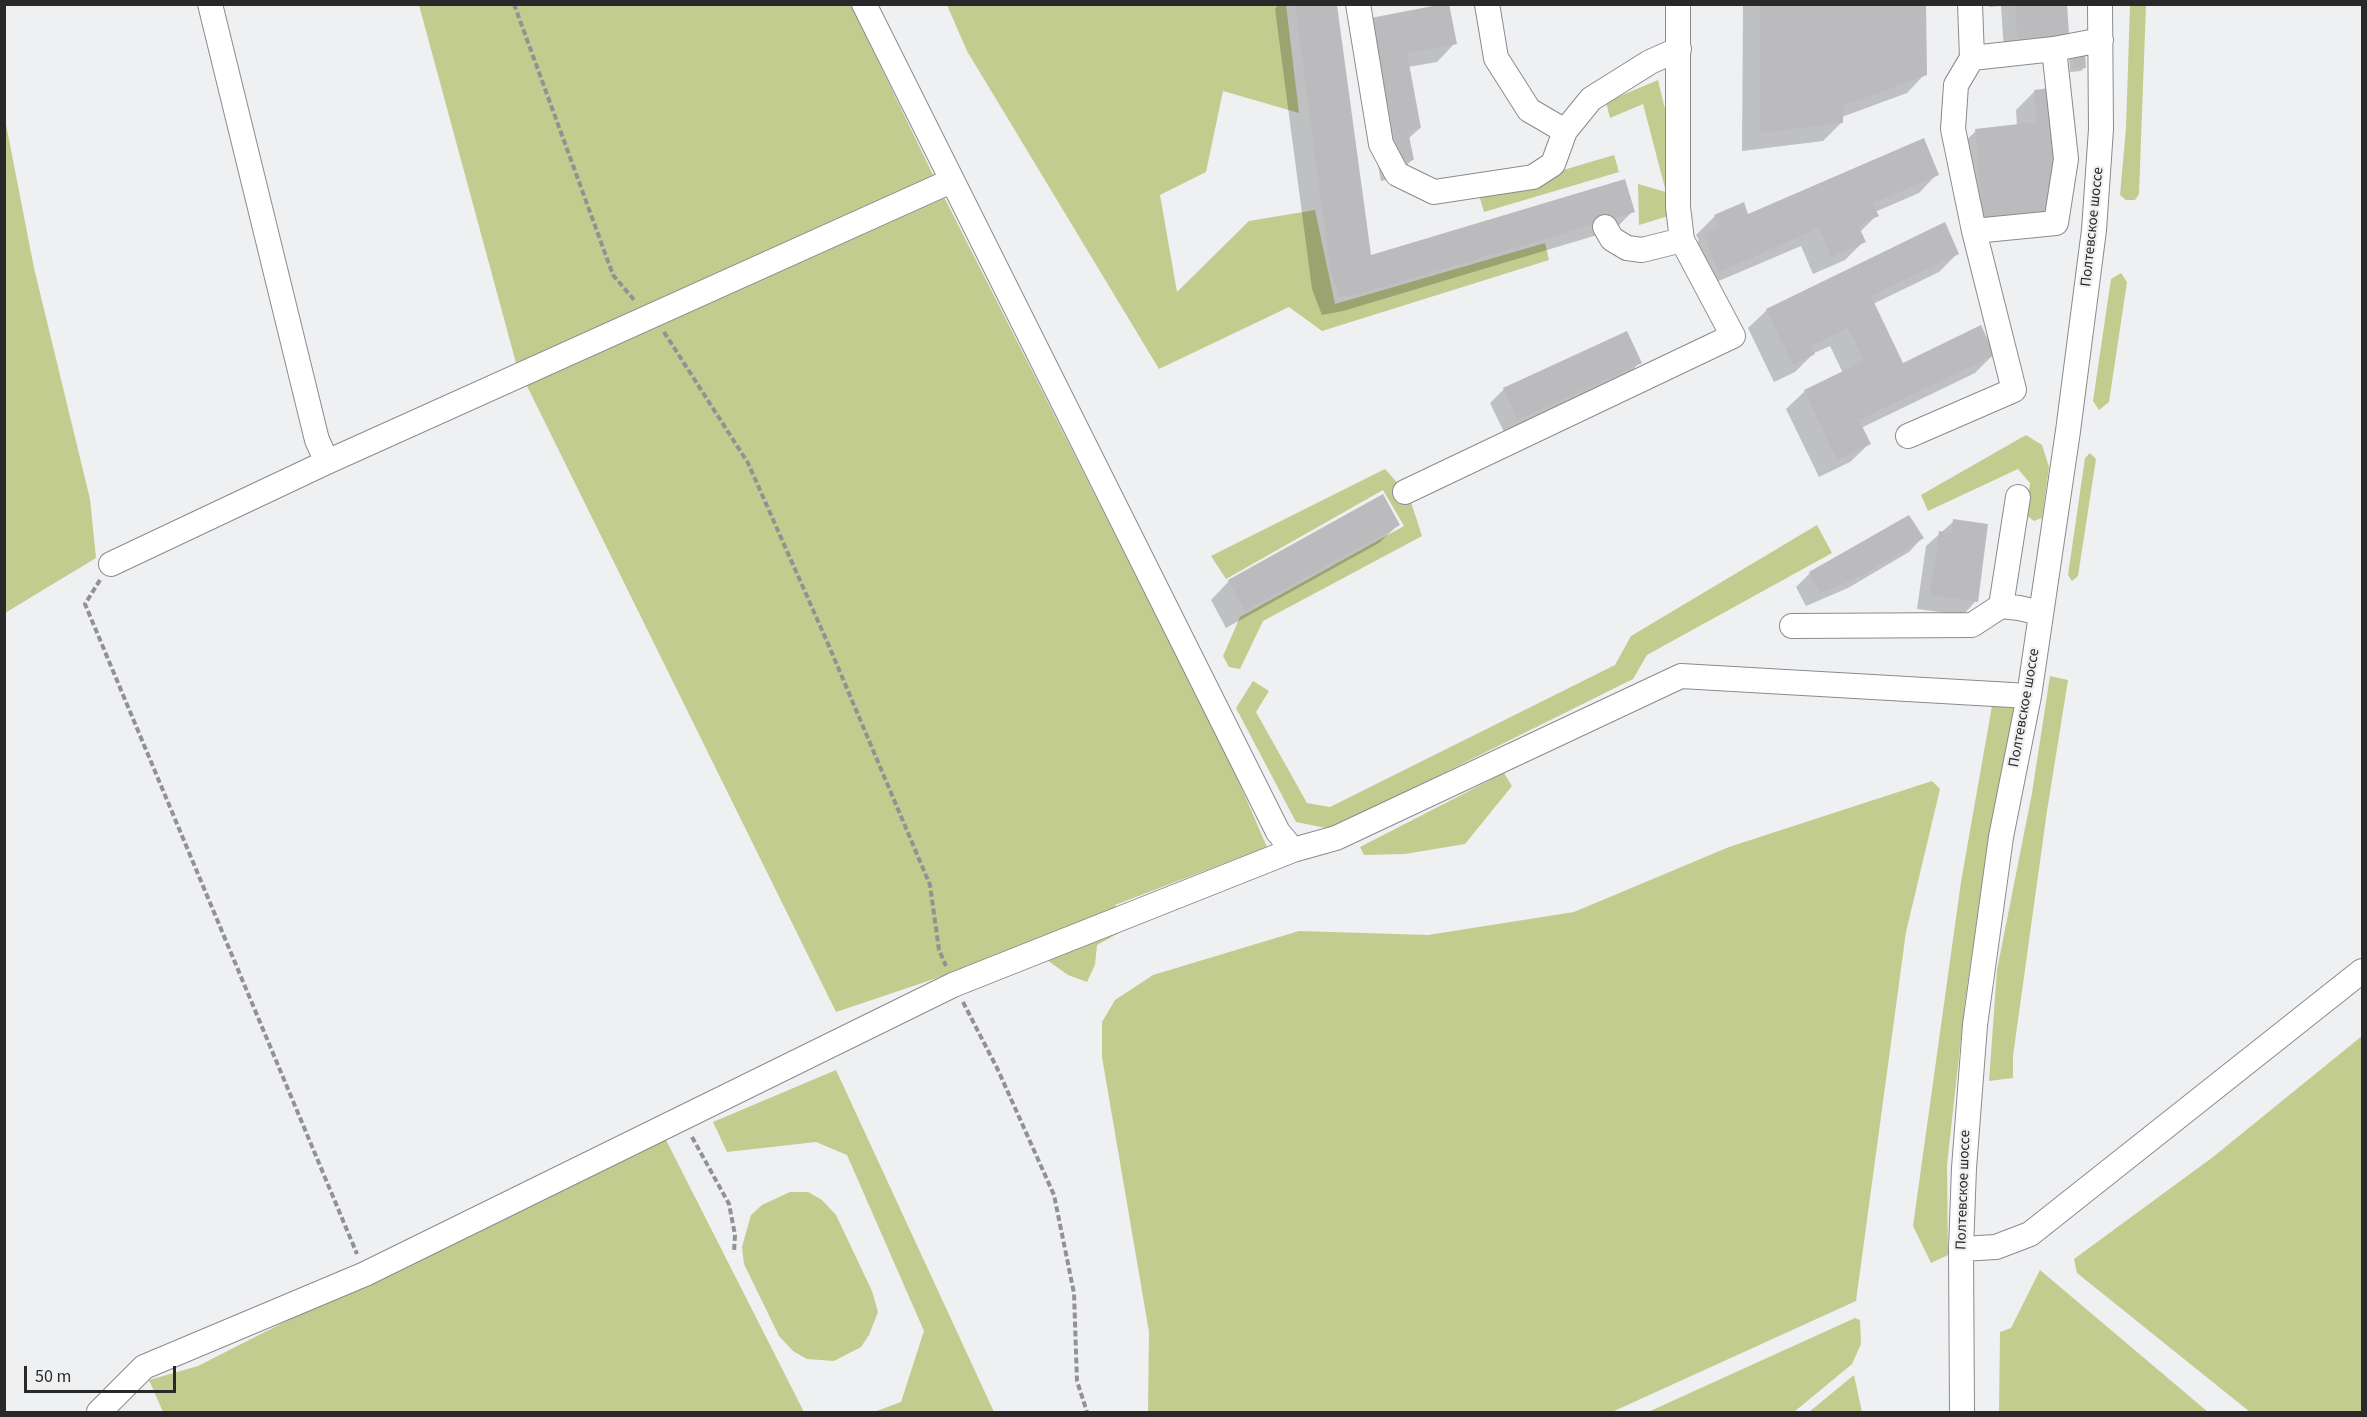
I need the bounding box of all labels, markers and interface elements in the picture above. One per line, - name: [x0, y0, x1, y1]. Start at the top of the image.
- street label: Полтевское шоссе: [2078, 166, 2108, 288]
- street label: Полтевское шоссе: [2006, 647, 2044, 769]
- street label: Полтевское шоссе: [1953, 1130, 1975, 1250]
- scale bar: [27, 1354, 178, 1392]
- text: 50 m: [35, 1364, 71, 1389]

